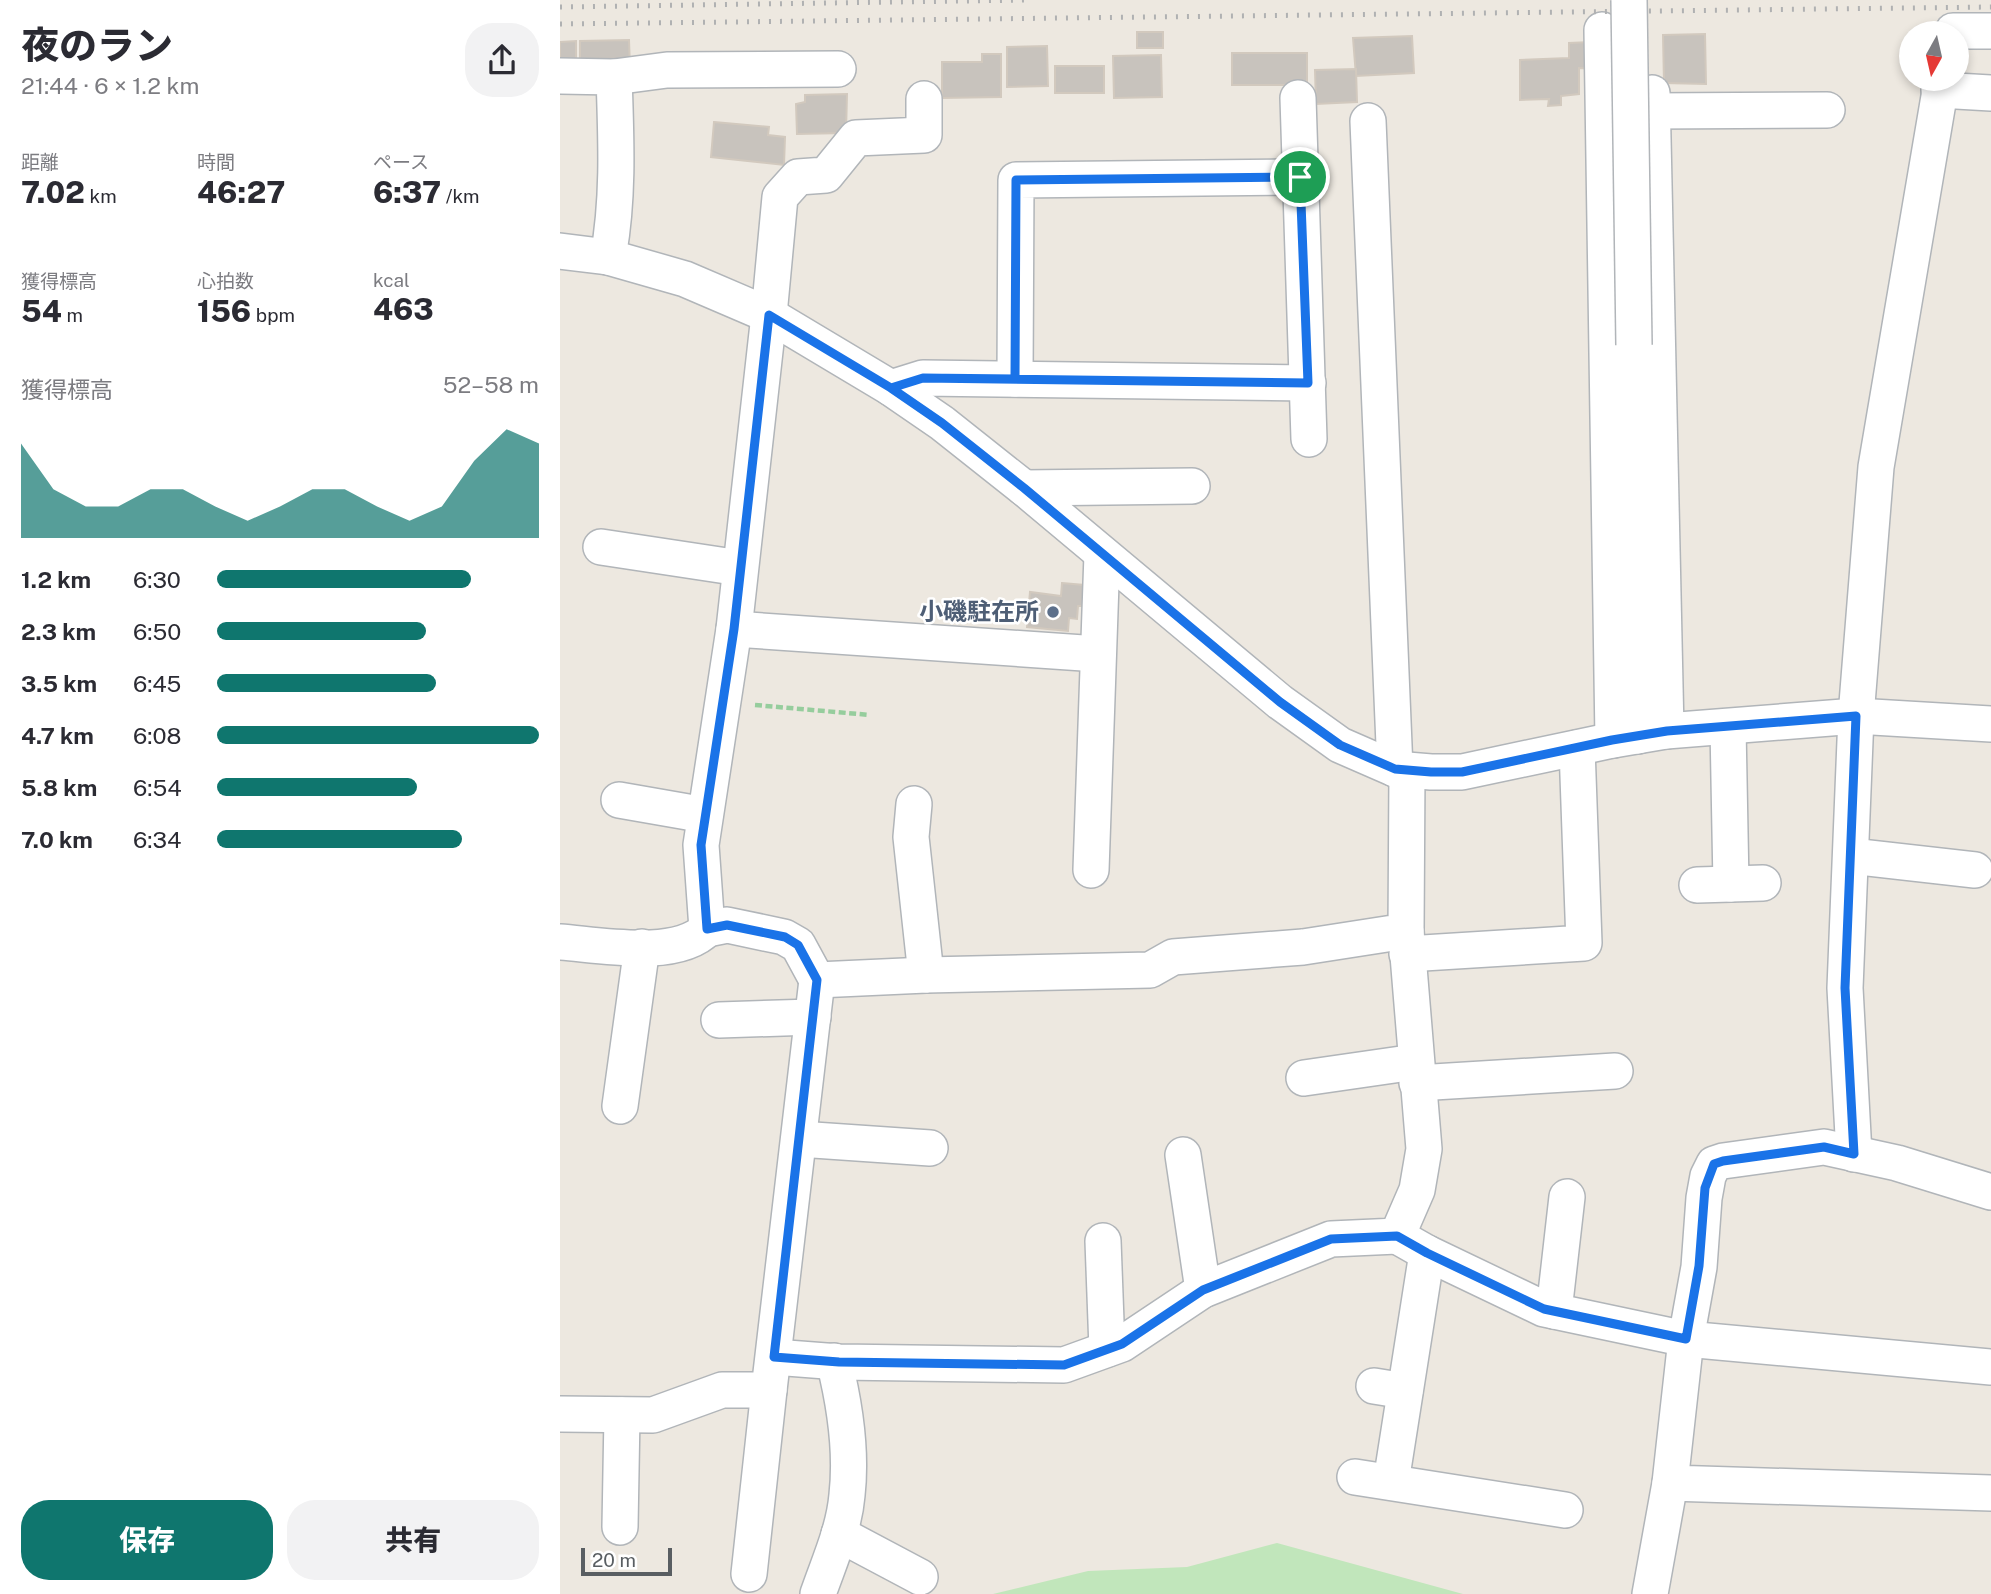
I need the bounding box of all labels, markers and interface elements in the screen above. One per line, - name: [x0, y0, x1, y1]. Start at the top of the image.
- north arrow: [1899, 21, 1969, 91]
- map controls: [1899, 21, 1969, 91]
- text: 夜のラン: [21, 23, 173, 68]
- button: share: [465, 23, 539, 97]
- text: 21:44 · 6 × 1.2 km: [21, 72, 199, 99]
- pin: [1270, 147, 1330, 207]
- text: 距離: [21, 151, 59, 173]
- text: 時間: [197, 151, 235, 173]
- text: ペース: [373, 151, 429, 173]
- icon: arrive: [1281, 158, 1319, 196]
- text: 7.02: [21, 174, 85, 210]
- text: 46:27: [197, 174, 285, 210]
- text: 6:37: [373, 174, 441, 210]
- text: km: [85, 185, 117, 207]
- text: /km: [441, 185, 480, 207]
- text: kcal: [373, 269, 410, 291]
- text: 獲得標高: [21, 270, 97, 292]
- text: 心拍数: [197, 270, 254, 292]
- text: 463: [373, 291, 434, 327]
- text: 54: [21, 293, 62, 329]
- text: 156: [197, 293, 251, 329]
- text: m: [62, 304, 83, 326]
- text: bpm: [251, 304, 295, 326]
- text: 52–58 m: [443, 371, 539, 398]
- text: 獲得標高: [21, 376, 113, 403]
- text: 1.2 km: [21, 566, 91, 593]
- text: 6:30: [133, 566, 181, 593]
- place label: 小磯駐在所: [919, 597, 1039, 625]
- marker: 小磯駐在所: [1045, 604, 1061, 620]
- text: 2.3 km: [21, 618, 96, 645]
- text: 6:50: [133, 618, 181, 645]
- text: 3.5 km: [21, 670, 97, 697]
- text: 6:45: [133, 670, 181, 697]
- text: 4.7 km: [21, 722, 94, 749]
- text: 6:08: [133, 722, 181, 749]
- text: 5.8 km: [21, 774, 97, 801]
- text: 6:54: [133, 774, 182, 801]
- text: 7.0 km: [21, 826, 93, 853]
- text: 6:34: [133, 826, 181, 853]
- button: 保存: [21, 1500, 273, 1580]
- button: 共有: [287, 1500, 539, 1580]
- scale bar: [581, 1545, 672, 1577]
- text: 20 m: [592, 1549, 636, 1571]

